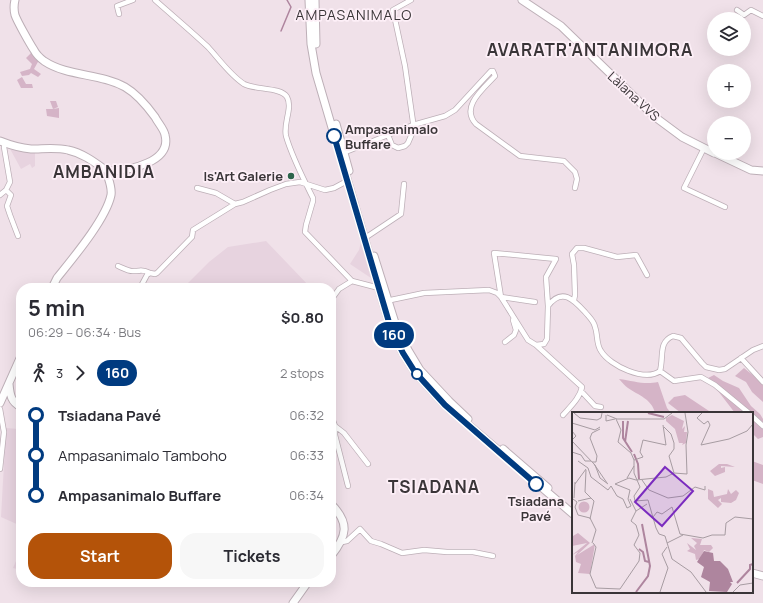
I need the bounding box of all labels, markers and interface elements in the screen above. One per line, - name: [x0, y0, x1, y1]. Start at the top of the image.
- district label: AMPASANIMALO: [296, 5, 412, 24]
- map controls: [707, 12, 751, 160]
- button: layers: [707, 12, 751, 56]
- district label: AVARATR'ANTANIMORA: [487, 38, 693, 61]
- button: +: [707, 64, 751, 108]
- street label: Làlana VVS: [604, 67, 664, 125]
- button: −: [707, 116, 751, 160]
- place label: Ampasanimalo Buffare: [345, 120, 438, 153]
- marker: Ampasanimalo Buffare: [326, 128, 342, 144]
- district label: AMBANIDIA: [53, 160, 155, 183]
- place label: Is'Art Galerie: [203, 167, 283, 185]
- marker: Is'Art Galerie: [286, 171, 296, 181]
- text: 5 min: [28, 293, 85, 323]
- text: $0.80: [281, 307, 324, 328]
- line badge: 160: [371, 322, 417, 348]
- text: 06:29 – 06:34 · Bus: [28, 323, 141, 341]
- text: 160: [382, 325, 406, 344]
- icon: walk: [28, 362, 50, 384]
- icon: forward: [69, 362, 91, 384]
- text: 160: [105, 363, 129, 382]
- text: 3: [56, 364, 63, 382]
- text: 2 stops: [280, 364, 324, 382]
- unlabelled marker: [411, 368, 423, 380]
- text: Tsiadana Pavé: [58, 405, 161, 426]
- text: 06:32: [290, 406, 324, 424]
- inset map: [572, 412, 753, 593]
- text: Ampasanimalo Tamboho: [58, 445, 227, 466]
- text: 06:33: [290, 446, 324, 464]
- district label: TSIADANA: [388, 475, 480, 498]
- marker: Tsiadana Pavé: [528, 476, 544, 492]
- text: Ampasanimalo Buffare: [58, 485, 221, 506]
- text: 06:34: [289, 486, 324, 504]
- place label: Tsiadana Pavé: [508, 492, 564, 525]
- button: Start: [28, 533, 172, 579]
- button: Tickets: [180, 533, 324, 579]

